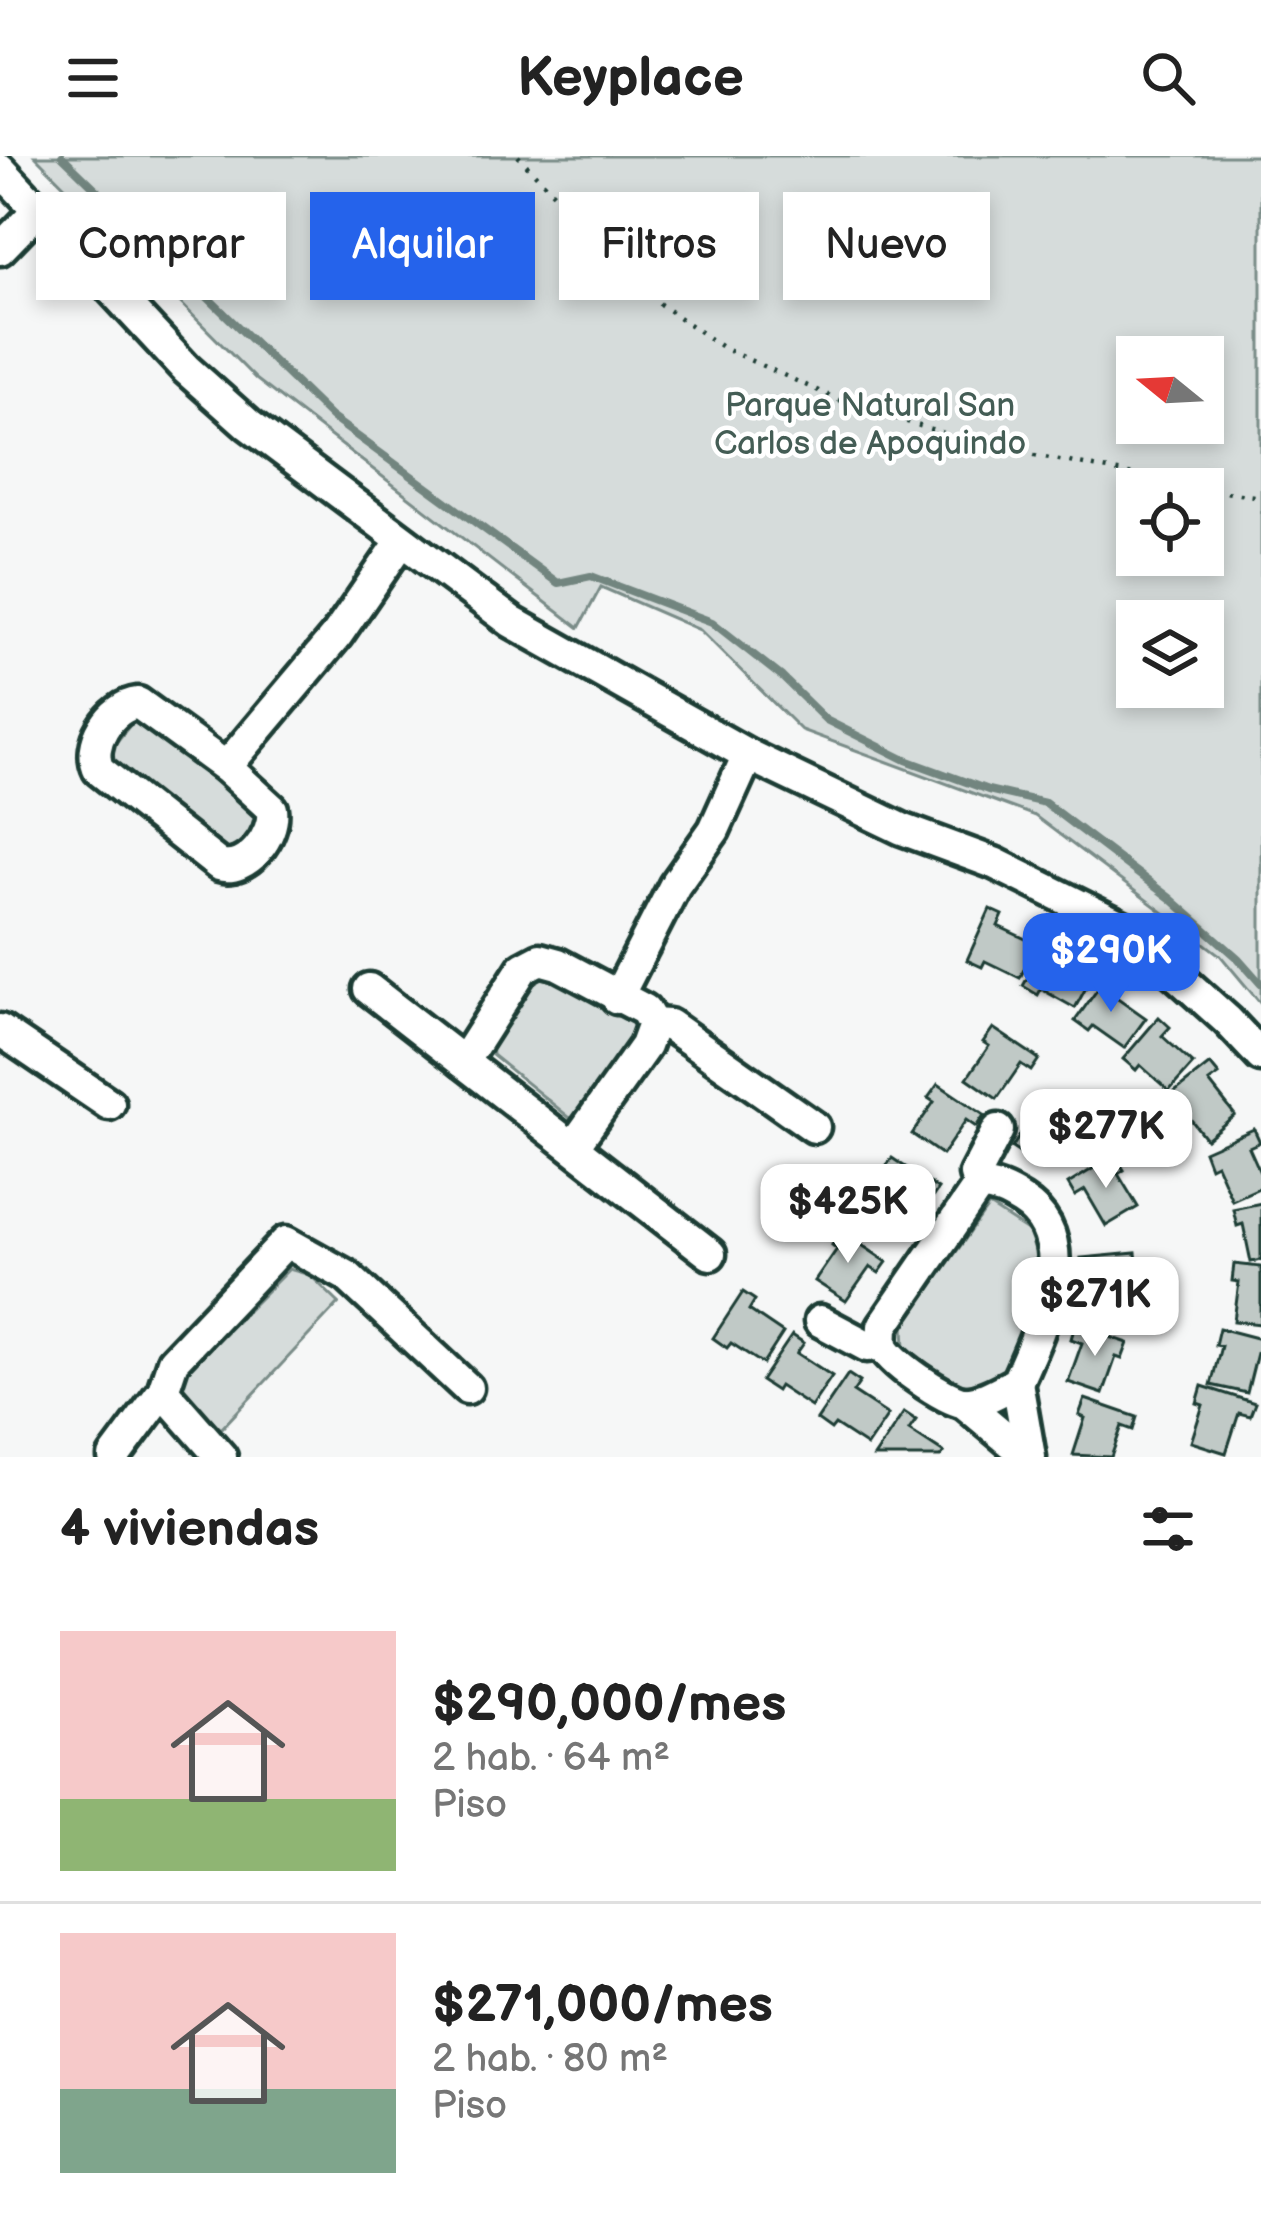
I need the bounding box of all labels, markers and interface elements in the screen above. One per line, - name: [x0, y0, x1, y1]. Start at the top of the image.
- icon: menu: [60, 45, 126, 111]
- icon: search: [1135, 45, 1201, 111]
- text: Keyplace: [517, 46, 744, 111]
- chip: Comprar: [36, 192, 286, 300]
- chip: Alquilar: [310, 192, 535, 300]
- chip: Filtros: [559, 192, 759, 300]
- chip: Nuevo: [783, 192, 990, 300]
- north arrow: [1116, 336, 1224, 444]
- map controls: [1116, 336, 1224, 708]
- park label: Parque Natural San Carlos de Apoquindo: [714, 386, 1026, 464]
- button: locate: [1116, 468, 1224, 576]
- button: layers: [1116, 600, 1224, 708]
- pin: $290K: [1027, 913, 1195, 1015]
- text: $290K: [1050, 928, 1172, 975]
- pin: $277K: [1022, 1089, 1190, 1191]
- text: $277K: [1047, 1104, 1165, 1151]
- pin: $425K: [764, 1164, 932, 1266]
- text: $425K: [787, 1179, 909, 1226]
- pin: $271K: [1011, 1257, 1179, 1359]
- text: $271K: [1039, 1272, 1151, 1319]
- icon: filters: [1135, 1496, 1201, 1562]
- text: 4 viviendas: [60, 1499, 319, 1560]
- text: $290,000/mes: [432, 1674, 786, 1735]
- icon: home: [156, 1679, 300, 1823]
- text: 2 hab. · 64 m²: [432, 1735, 670, 1782]
- text: Piso: [432, 1782, 507, 1829]
- text: $271,000/mes: [432, 1975, 773, 2036]
- icon: home: [156, 1981, 300, 2125]
- text: 2 hab. · 80 m²: [432, 2036, 668, 2083]
- text: Piso: [432, 2083, 507, 2130]

